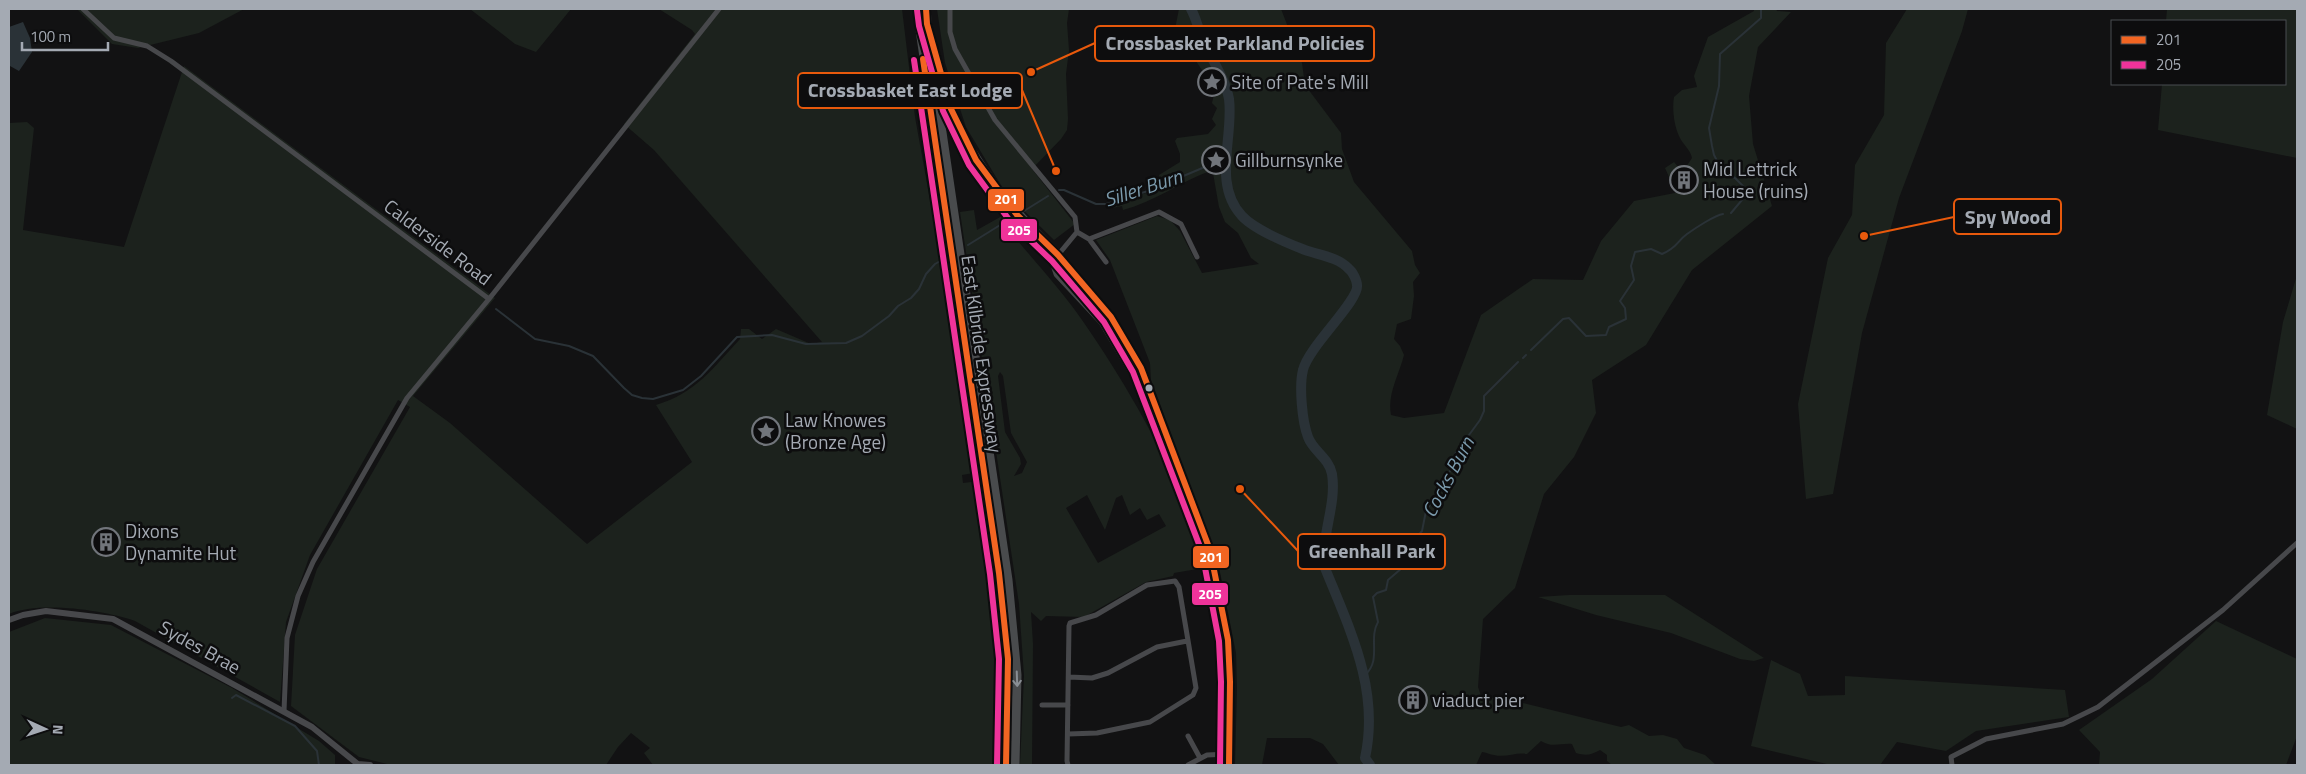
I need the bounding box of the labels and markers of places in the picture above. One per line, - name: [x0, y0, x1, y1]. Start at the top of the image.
- callout: Crossbasket Parkland Policies: [1095, 26, 1374, 61]
- place icon: Site of Pate's Mill: [1197, 67, 1227, 97]
- place label: Site of Pate's Mill: [1231, 67, 1369, 96]
- callout: Crossbasket East Lodge: [798, 73, 1022, 108]
- place icon: Gillburnsynke: [1201, 145, 1231, 175]
- place label: Gillburnsynke: [1235, 145, 1343, 174]
- place label: Mid Lettrick House (ruins): [1703, 154, 1808, 205]
- building icon: Mid Lettrick House (ruins): [1669, 165, 1699, 195]
- callout: Spy Wood: [1954, 199, 2061, 234]
- unlabelled marker: [1144, 383, 1154, 393]
- place label: Law Knowes (Bronze Age): [785, 405, 886, 456]
- place icon: Law Knowes (Bronze Age): [751, 416, 781, 446]
- place label: Dixons Dynamite Hut: [125, 516, 237, 567]
- building icon: Dixons Dynamite Hut: [91, 527, 121, 557]
- callout: Greenhall Park: [1298, 534, 1445, 569]
- building icon: viaduct pier: [1398, 685, 1428, 715]
- place label: viaduct pier: [1432, 685, 1525, 714]

